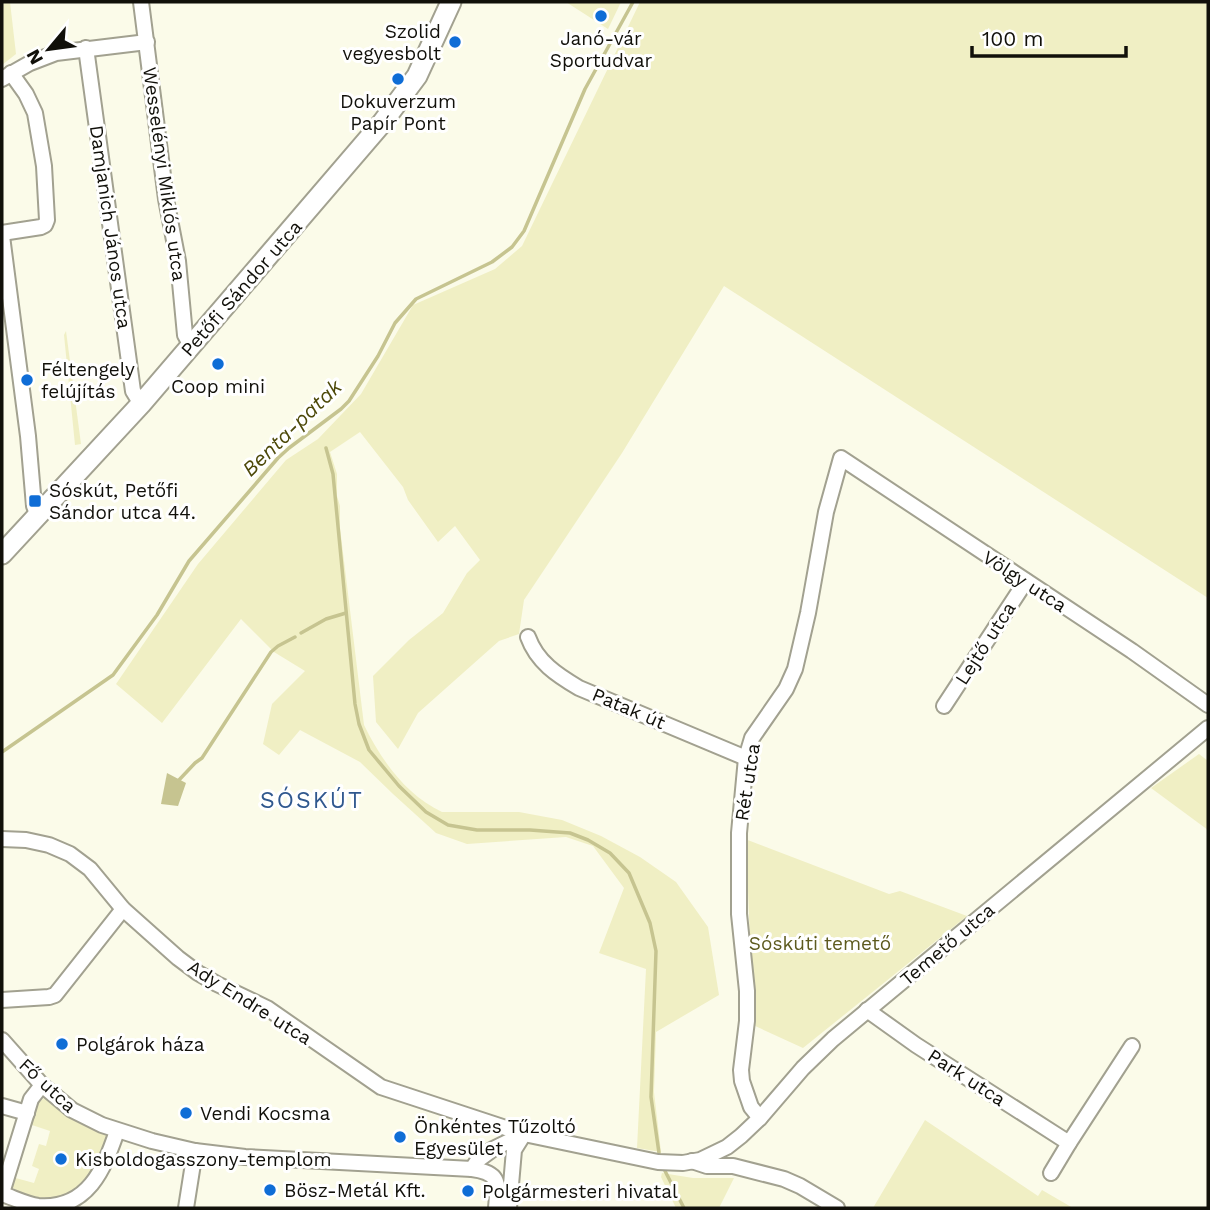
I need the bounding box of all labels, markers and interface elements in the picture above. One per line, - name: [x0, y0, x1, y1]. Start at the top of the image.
- marker: Janó-vár Sportudvar: [593, 8, 609, 24]
- north arrow: [14, 14, 84, 84]
- scale bar: [972, 14, 1126, 58]
- place label: Szolid vegyesbolt: [343, 20, 441, 65]
- text: 100 m: [982, 26, 1044, 51]
- place label: Janó-vár Sportudvar: [550, 27, 652, 72]
- marker: Szolid vegyesbolt: [447, 34, 463, 50]
- text: N: [21, 45, 48, 69]
- street label: Wesselényi Miklós utca: [138, 66, 191, 283]
- marker: Dokuverzum Papír Pont: [390, 71, 406, 87]
- place label: Dokuverzum Papír Pont: [340, 90, 456, 135]
- street label: Damjanich János utca: [85, 124, 136, 331]
- street label: Petőfi Sándor utca: [176, 215, 307, 361]
- marker: Coop mini: [210, 356, 226, 372]
- place label: Féltengely felújítás: [41, 358, 135, 403]
- marker: Féltengely felújítás: [19, 372, 35, 388]
- water label: Benta-patak: [237, 374, 347, 481]
- place label: Coop mini: [171, 375, 265, 398]
- place label: Sóskút, Petőfi Sándor utca 44.: [49, 479, 196, 524]
- marker: Sóskút, Petőfi Sándor utca 44.: [27, 493, 43, 509]
- street label: Völgy utca: [978, 546, 1071, 617]
- street label: Lejtő utca: [950, 597, 1021, 689]
- street label: Patak út: [589, 683, 669, 734]
- street label: Rét utca: [730, 741, 765, 823]
- district label: SÓSKÚT: [260, 786, 364, 814]
- street label: Temető utca: [895, 898, 999, 990]
- park label: Sóskúti temető: [749, 932, 891, 955]
- street label: Ady Endre utca: [183, 955, 316, 1050]
- place label: Polgárok háza: [76, 1033, 205, 1056]
- marker: Polgárok háza: [54, 1036, 70, 1052]
- street label: Park utca: [924, 1044, 1010, 1111]
- street label: Fő utca: [14, 1053, 81, 1118]
- place label: Vendi Kocsma: [200, 1102, 330, 1125]
- marker: Vendi Kocsma: [178, 1105, 194, 1121]
- place label: Önkéntes Tűzoltó Egyesület: [414, 1115, 576, 1160]
- marker: Önkéntes Tűzoltó Egyesület: [392, 1129, 408, 1145]
- place label: Kisboldogasszony-templom: [75, 1148, 332, 1171]
- marker: Kisboldogasszony-templom: [53, 1151, 69, 1167]
- place label: Bösz-Metál Kft.: [284, 1179, 426, 1202]
- place label: Polgármesteri hivatal: [482, 1180, 678, 1203]
- marker: Bösz-Metál Kft.: [262, 1182, 278, 1198]
- marker: Polgármesteri hivatal: [460, 1183, 476, 1199]

